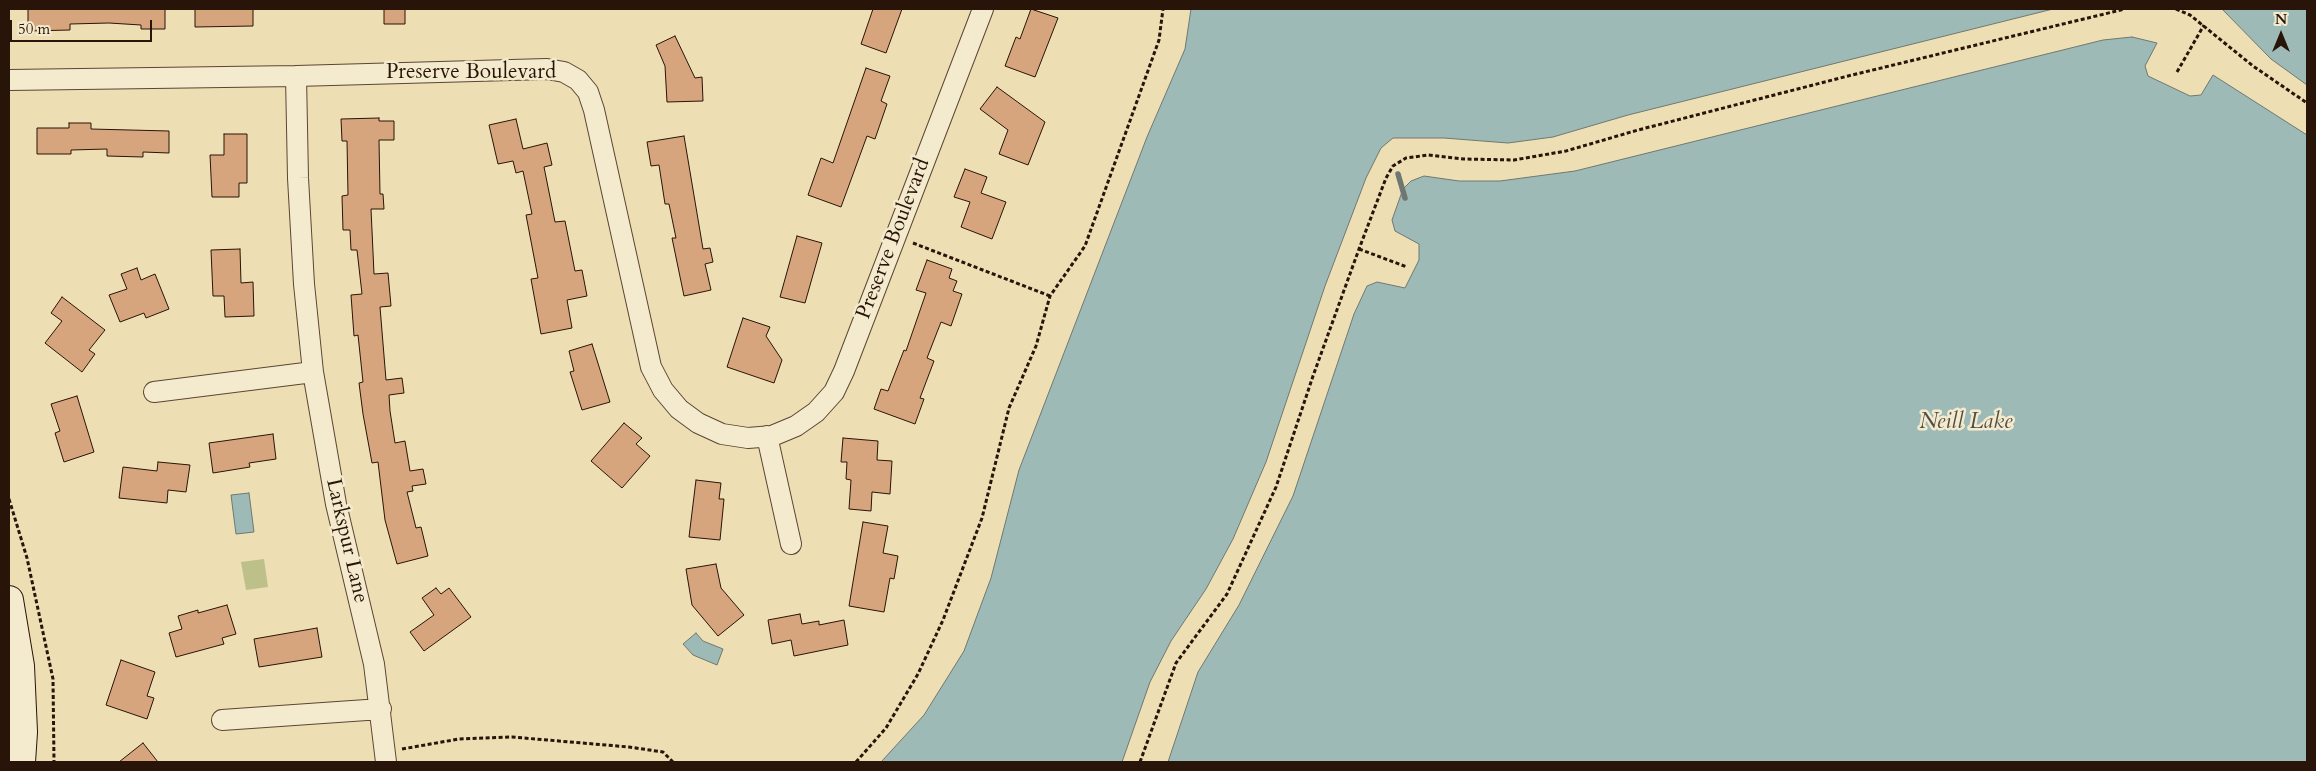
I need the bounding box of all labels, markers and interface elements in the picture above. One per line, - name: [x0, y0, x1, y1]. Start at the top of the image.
- scale bar: [12, 10, 155, 42]
- north arrow: [2256, 10, 2306, 60]
- text: N: [2275, 10, 2287, 29]
- text: 50 m: [18, 19, 50, 39]
- street label: Preserve Boulevard: [386, 60, 556, 86]
- street label: Preserve Boulevard: [852, 155, 936, 323]
- water label: Neill Lake: [1919, 410, 2013, 436]
- street label: Larkspur Lane: [319, 476, 373, 606]

